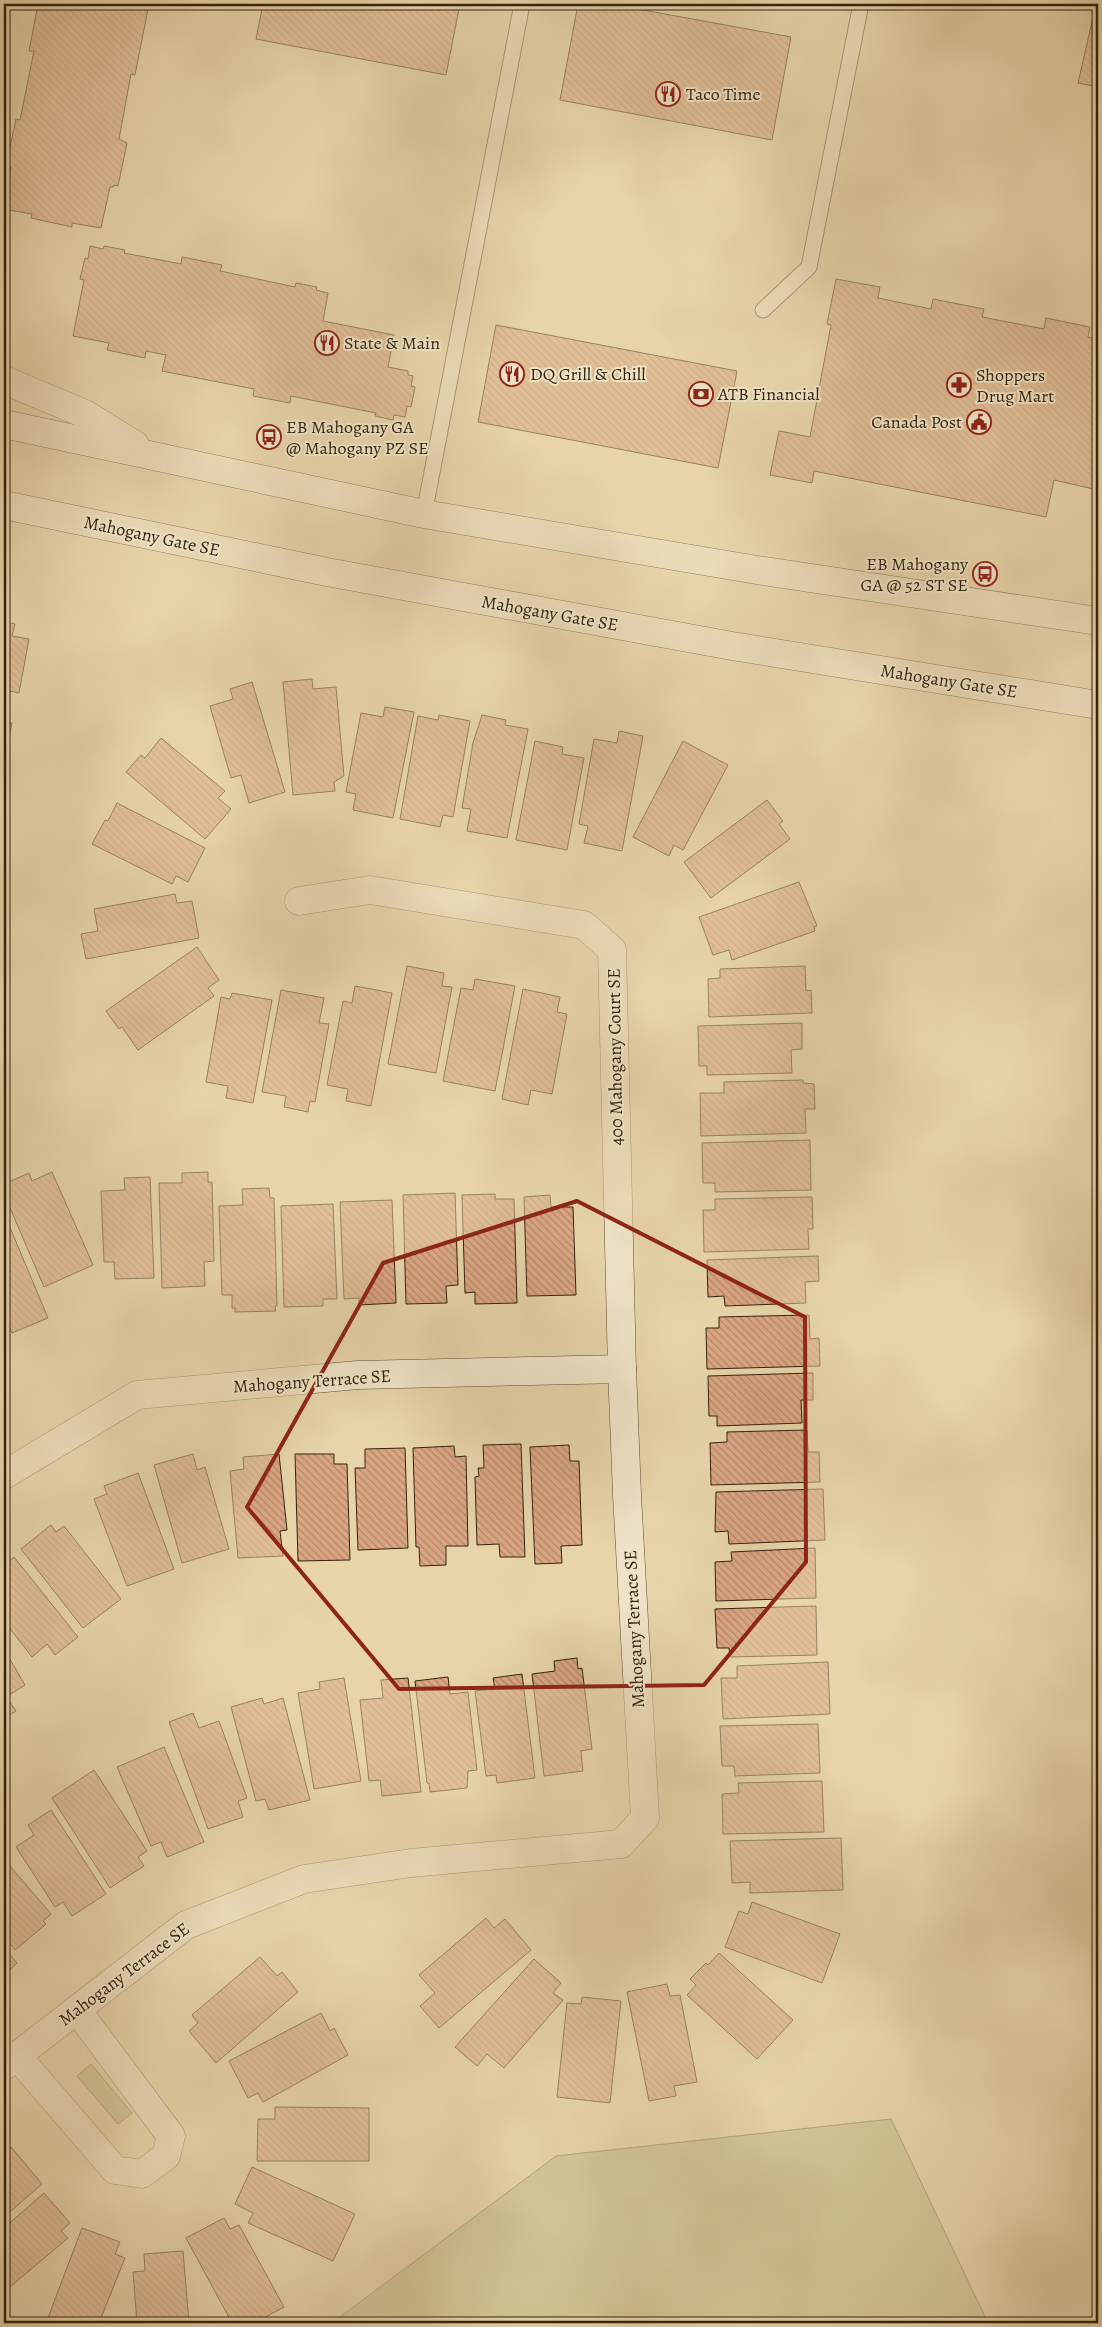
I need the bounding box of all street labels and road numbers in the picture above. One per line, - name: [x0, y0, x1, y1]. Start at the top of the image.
- street label: Mahogany Gate SE: [82, 510, 222, 562]
- street label: Mahogany Gate SE: [480, 589, 620, 637]
- street label: Mahogany Gate SE: [879, 658, 1019, 704]
- street label: 400 Mahogany Court SE: [601, 968, 629, 1146]
- street label: Mahogany Terrace SE: [232, 1364, 392, 1398]
- street label: Mahogany Terrace SE: [618, 1549, 650, 1709]
- street label: Mahogany Terrace SE: [54, 1917, 194, 2031]

